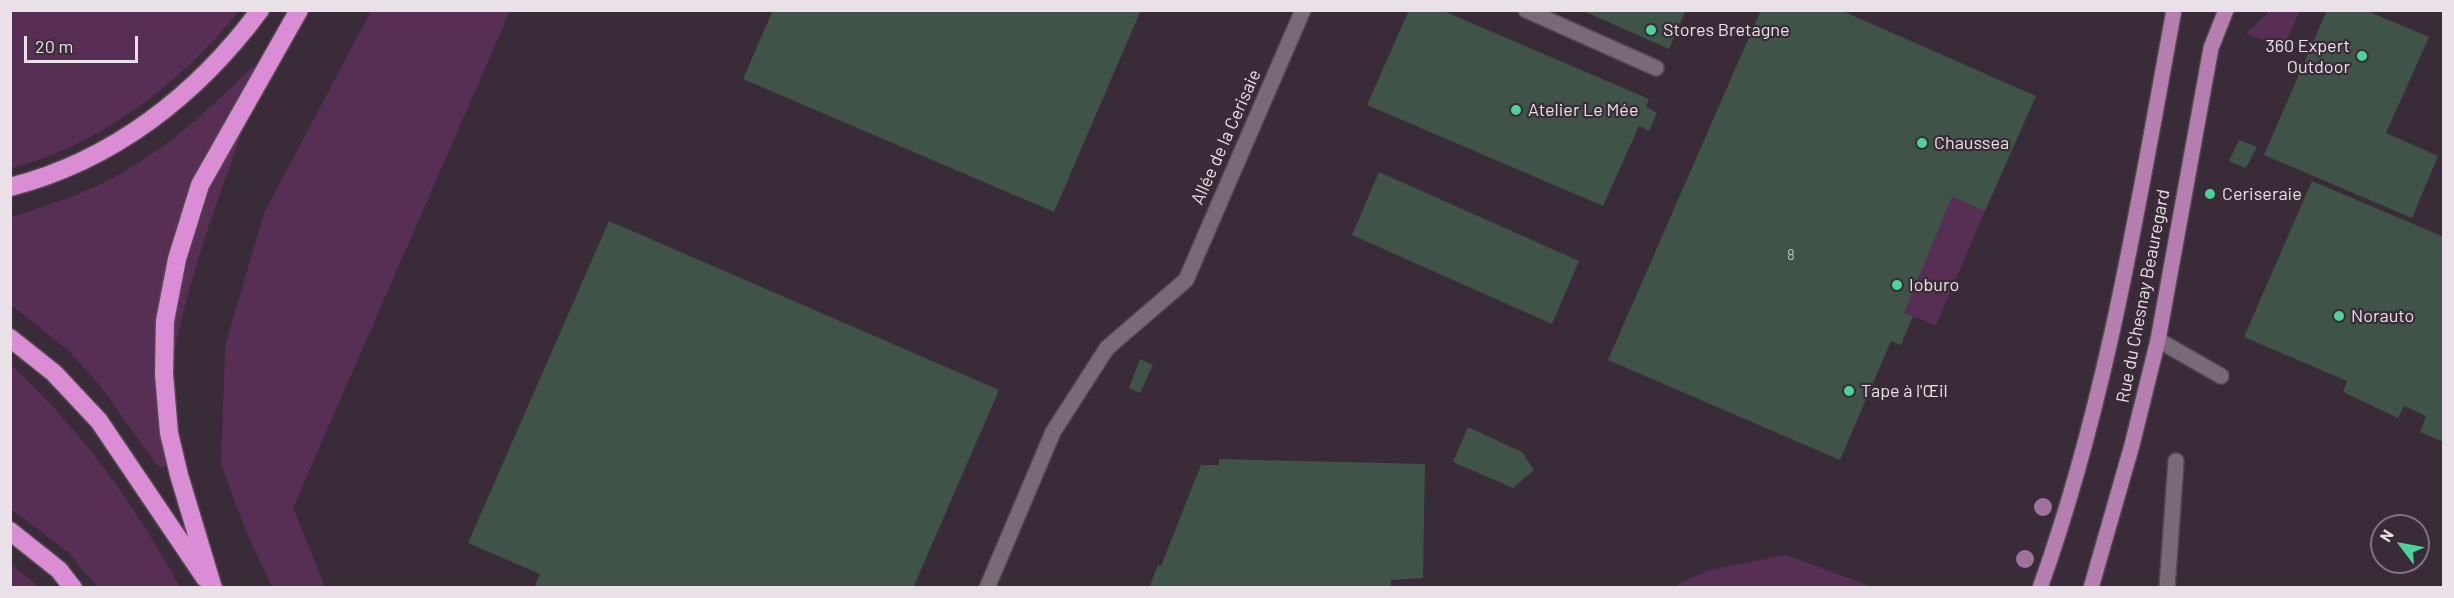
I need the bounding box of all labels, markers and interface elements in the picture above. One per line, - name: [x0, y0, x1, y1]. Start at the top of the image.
- place label: Stores Bretagne: [1663, 19, 1790, 41]
- marker: Stores Bretagne: [1644, 23, 1658, 37]
- scale bar: [27, 24, 141, 62]
- text: 20 m: [35, 35, 73, 57]
- place label: 360 Expert Outdoor: [2265, 35, 2350, 78]
- marker: 360 Expert Outdoor: [2355, 49, 2369, 63]
- street label: Allée de la Cerisaie: [1187, 66, 1265, 208]
- place label: Atelier Le Mée: [1528, 99, 1639, 121]
- marker: Atelier Le Mée: [1509, 103, 1523, 117]
- place label: Chaussea: [1934, 132, 2009, 154]
- marker: Chaussea: [1915, 136, 1929, 150]
- place label: Ceriseraie: [2222, 183, 2302, 205]
- street label: Rue du Chesnay Beauregard: [2112, 187, 2174, 405]
- marker: Ceriseraie: [2203, 187, 2217, 201]
- house number: 8: [1787, 246, 1795, 264]
- place label: Ioburo: [1909, 274, 1959, 296]
- marker: Ioburo: [1890, 278, 1904, 292]
- place label: Norauto: [2351, 305, 2414, 327]
- marker: Norauto: [2332, 309, 2346, 323]
- place label: Tape à l'Œil: [1861, 380, 1948, 402]
- marker: Tape à l'Œil: [1842, 384, 1856, 398]
- north arrow: [2370, 514, 2430, 574]
- text: N: [2375, 526, 2397, 545]

